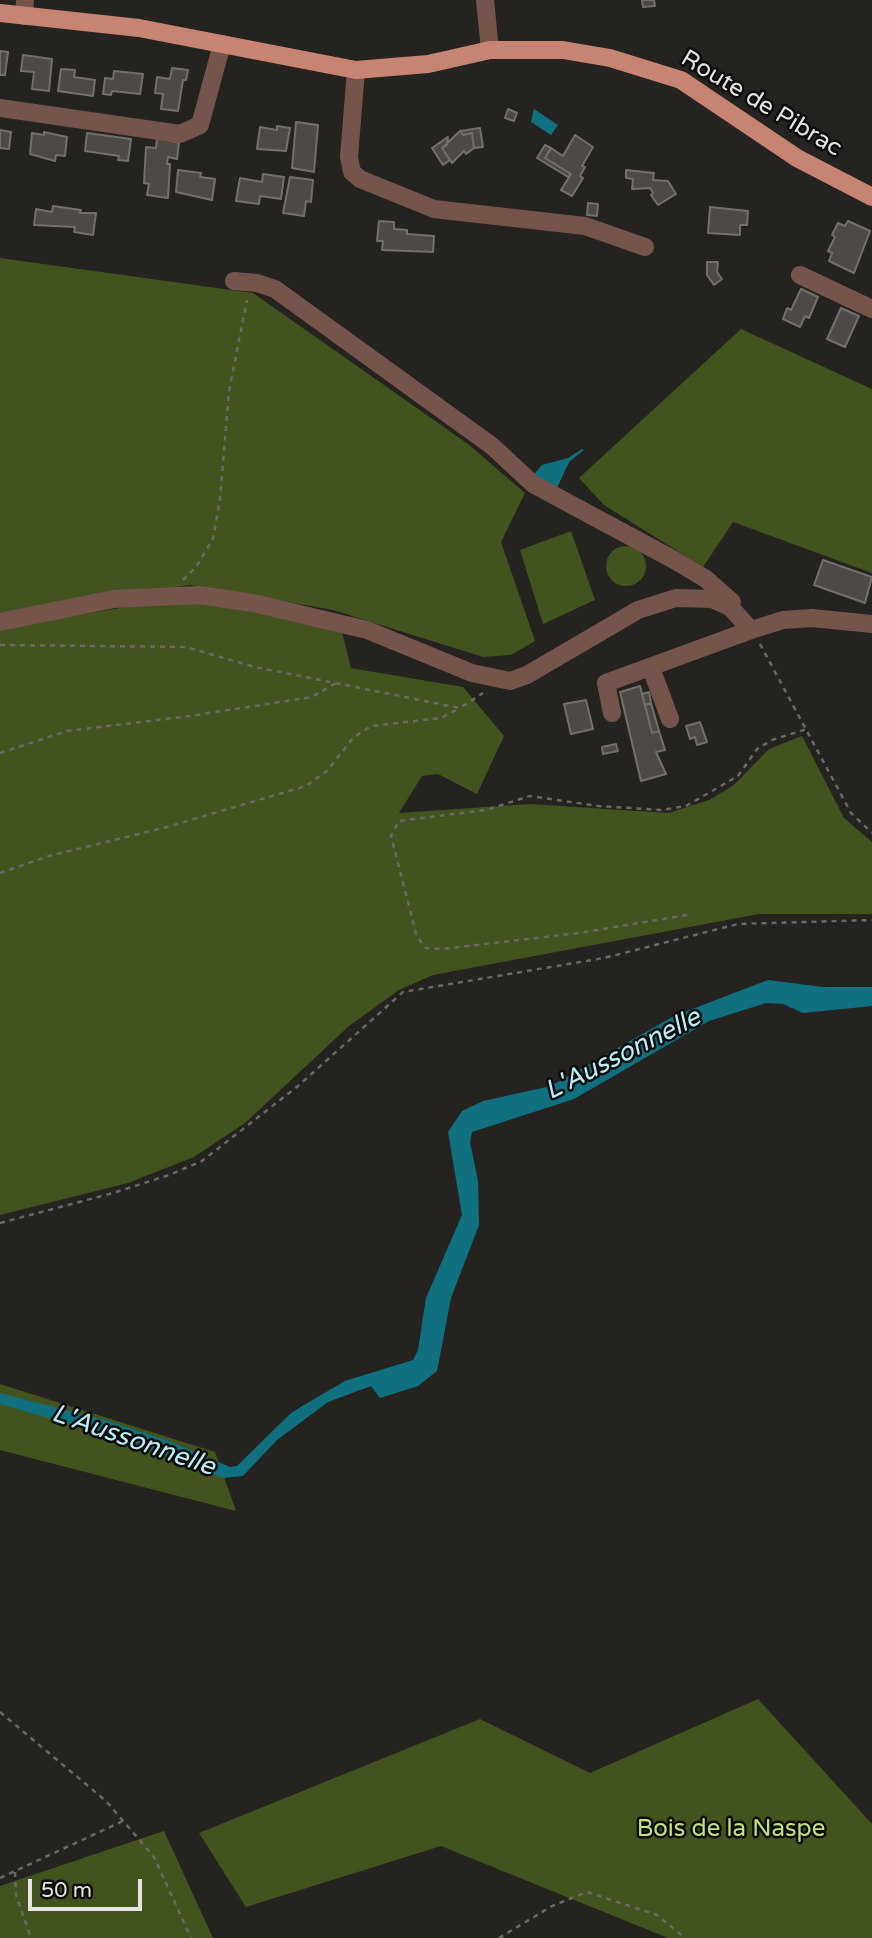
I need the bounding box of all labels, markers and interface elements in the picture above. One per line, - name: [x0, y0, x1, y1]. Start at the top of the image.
- street label: Route de Pibrac: [675, 45, 847, 163]
- water label: L'Aussonnelle: [540, 1002, 706, 1108]
- water label: L'Aussonnelle: [47, 1399, 219, 1483]
- park label: Bois de la Naspe: [637, 1816, 825, 1844]
- scale bar: [32, 1864, 145, 1908]
- text: 50 m: [41, 1878, 92, 1903]

